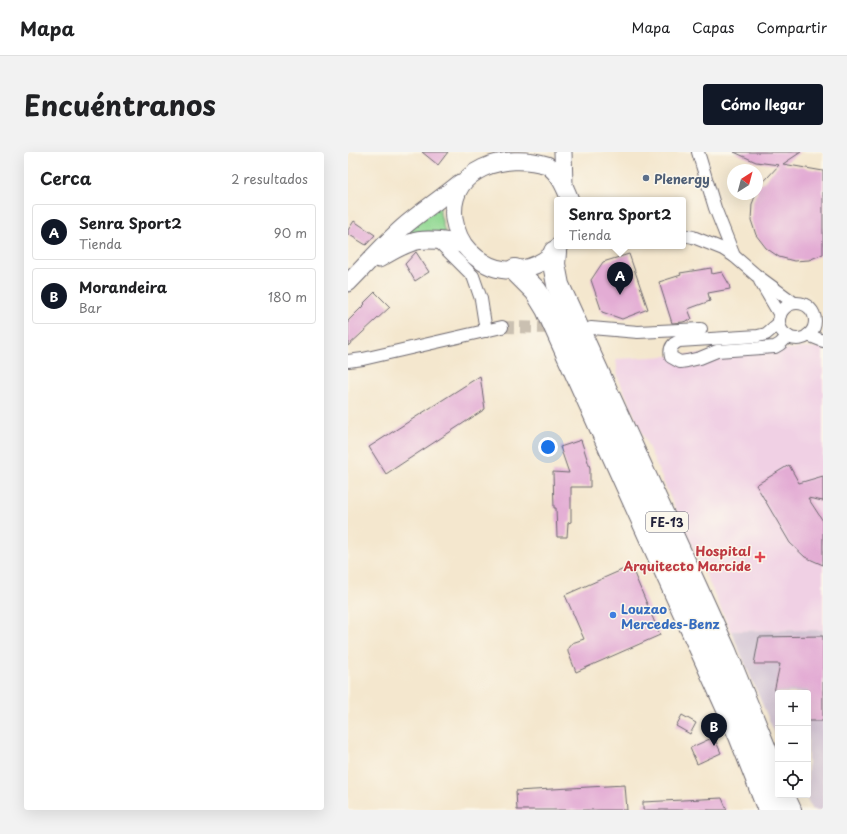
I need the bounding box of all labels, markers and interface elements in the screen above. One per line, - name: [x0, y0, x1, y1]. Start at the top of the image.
- text: Mapa: [20, 14, 75, 42]
- text: Mapa: [632, 17, 670, 38]
- text: Capas: [692, 17, 734, 38]
- text: Compartir: [756, 17, 827, 38]
- text: Encuéntranos: [24, 83, 216, 126]
- button: Cómo llegar: [703, 84, 823, 125]
- north arrow: [727, 164, 763, 200]
- text: Cerca: [40, 165, 91, 191]
- text: 2 resultados: [231, 169, 308, 188]
- place label: Plenergy: [654, 169, 710, 188]
- marker: Plenergy: [641, 173, 651, 183]
- popup: [554, 197, 686, 249]
- text: Senra Sport2: [569, 202, 671, 225]
- text: Senra Sport2: [79, 211, 182, 234]
- text: A: [49, 223, 59, 242]
- text: 90 m: [274, 223, 307, 242]
- text: Tienda: [569, 225, 611, 244]
- text: Tienda: [79, 234, 122, 253]
- pin: A: [607, 262, 633, 295]
- text: Morandeira: [79, 275, 167, 298]
- text: B: [50, 287, 58, 306]
- text: 180 m: [268, 287, 307, 306]
- text: Bar: [79, 298, 102, 317]
- your location: [538, 437, 558, 457]
- road number: FE-13: [646, 512, 688, 532]
- place label: Hospital Arquitecto Marcide: [622, 541, 751, 575]
- marker: Hospital Arquitecto Marcide: [754, 551, 766, 563]
- place label: Louzao Mercedes-Benz: [621, 599, 720, 633]
- marker: Louzao Mercedes-Benz: [608, 610, 618, 620]
- map controls: [775, 690, 811, 798]
- button: +: [775, 690, 811, 726]
- pin: B: [701, 713, 727, 746]
- button: −: [775, 726, 811, 762]
- button: locate: [775, 762, 811, 798]

